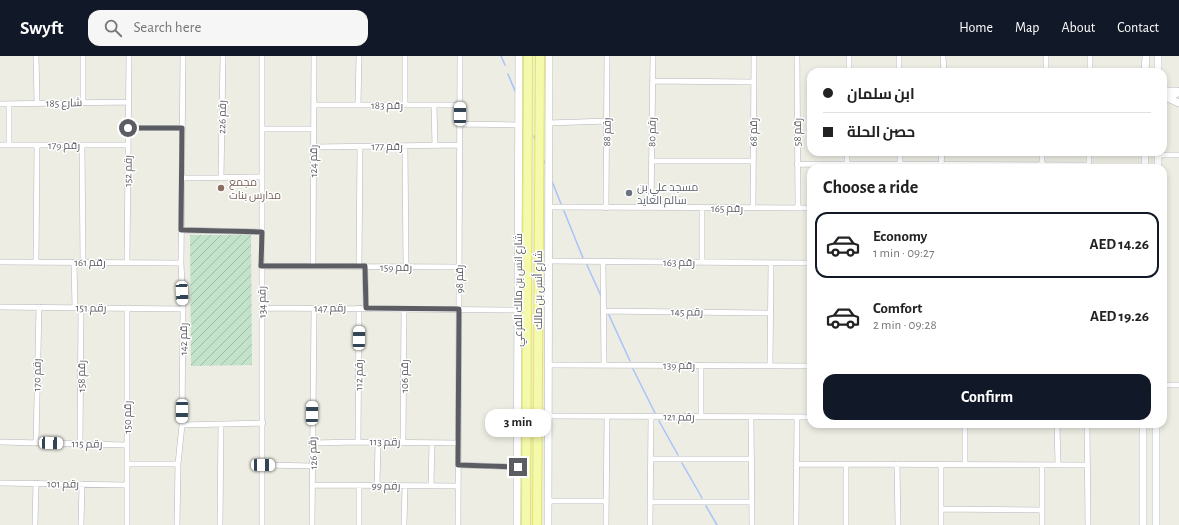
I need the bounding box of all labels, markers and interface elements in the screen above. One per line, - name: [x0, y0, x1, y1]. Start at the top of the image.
- search box: [88, 10, 368, 46]
- icon: search: [102, 17, 124, 39]
- text: Swyft: [20, 19, 64, 38]
- text: Search here: [134, 20, 201, 35]
- text: Home: [959, 21, 993, 35]
- text: Map: [1015, 21, 1039, 35]
- text: About: [1061, 21, 1095, 35]
- text: Contact: [1117, 21, 1159, 35]
- text: ابن سلمان: [847, 87, 915, 102]
- street label: شارع 185: [46, 97, 82, 111]
- street label: رقم 226: [216, 100, 230, 134]
- street label: رقم 183: [371, 100, 403, 113]
- car: [454, 102, 466, 126]
- street label: رقم 88: [601, 117, 615, 147]
- street label: رقم 80: [646, 117, 660, 147]
- street label: رقم 68: [748, 117, 761, 147]
- street label: رقم 58: [792, 118, 805, 146]
- route start: [119, 119, 137, 137]
- text: حصن الحلة: [847, 125, 915, 140]
- street label: رقم 179: [48, 140, 80, 153]
- street label: رقم 177: [371, 141, 403, 154]
- street label: رقم 124: [308, 145, 321, 177]
- street label: رقم 152: [122, 155, 136, 187]
- place label: مجمع مدارس بنات: [229, 177, 281, 202]
- text: Choose a ride: [823, 179, 918, 197]
- place label: مسجد علي بن سالم العايد: [637, 182, 698, 208]
- marker: مجمع مدارس بنات: [216, 183, 226, 193]
- marker: مسجد علي بن سالم العايد: [624, 188, 634, 198]
- street label: رقم 165: [711, 203, 743, 216]
- icon: car: [825, 227, 861, 263]
- text: Economy: [873, 229, 927, 244]
- street label: شارع انس بن مالك الفرعي: [513, 233, 527, 347]
- text: AED 14.26: [1090, 237, 1149, 252]
- text: 1 min · 09:27: [873, 247, 934, 260]
- street label: شارع أنس بن مالك: [531, 250, 546, 330]
- street label: رقم 161: [74, 257, 106, 270]
- street label: رقم 163: [663, 257, 695, 270]
- street label: رقم 159: [380, 262, 412, 275]
- street label: رقم 98: [454, 264, 467, 294]
- car: [175, 281, 189, 305]
- street label: رقم 134: [256, 286, 270, 318]
- icon: car: [825, 299, 861, 335]
- text: Comfort: [873, 301, 922, 316]
- street label: رقم 151: [75, 302, 107, 316]
- street label: رقم 147: [314, 302, 346, 316]
- street label: رقم 145: [671, 306, 703, 320]
- text: AED 19.26: [1090, 309, 1149, 324]
- text: 2 min · 09:28: [873, 319, 937, 332]
- street label: رقم 142: [178, 323, 191, 355]
- car: [353, 326, 365, 350]
- street label: رقم 170: [31, 358, 45, 392]
- street label: رقم 112: [353, 359, 367, 391]
- street label: رقم 106: [399, 359, 412, 393]
- street label: رقم 158: [76, 360, 89, 392]
- street label: رقم 139: [663, 360, 695, 373]
- button: Confirm: [823, 374, 1151, 420]
- car: [176, 399, 188, 423]
- street label: رقم 150: [122, 400, 135, 433]
- car: [306, 401, 318, 425]
- callout: 3 min: [485, 409, 551, 437]
- street label: رقم 121: [663, 411, 695, 425]
- text: 3 min: [504, 416, 532, 429]
- street label: رقم 126: [307, 436, 321, 469]
- street label: رقم 113: [369, 436, 401, 450]
- car: [39, 437, 63, 449]
- street label: رقم 115: [71, 438, 103, 452]
- route end: [509, 458, 527, 476]
- car: [251, 459, 275, 471]
- street label: رقم 101: [47, 478, 79, 492]
- street label: رقم 99: [371, 480, 401, 494]

